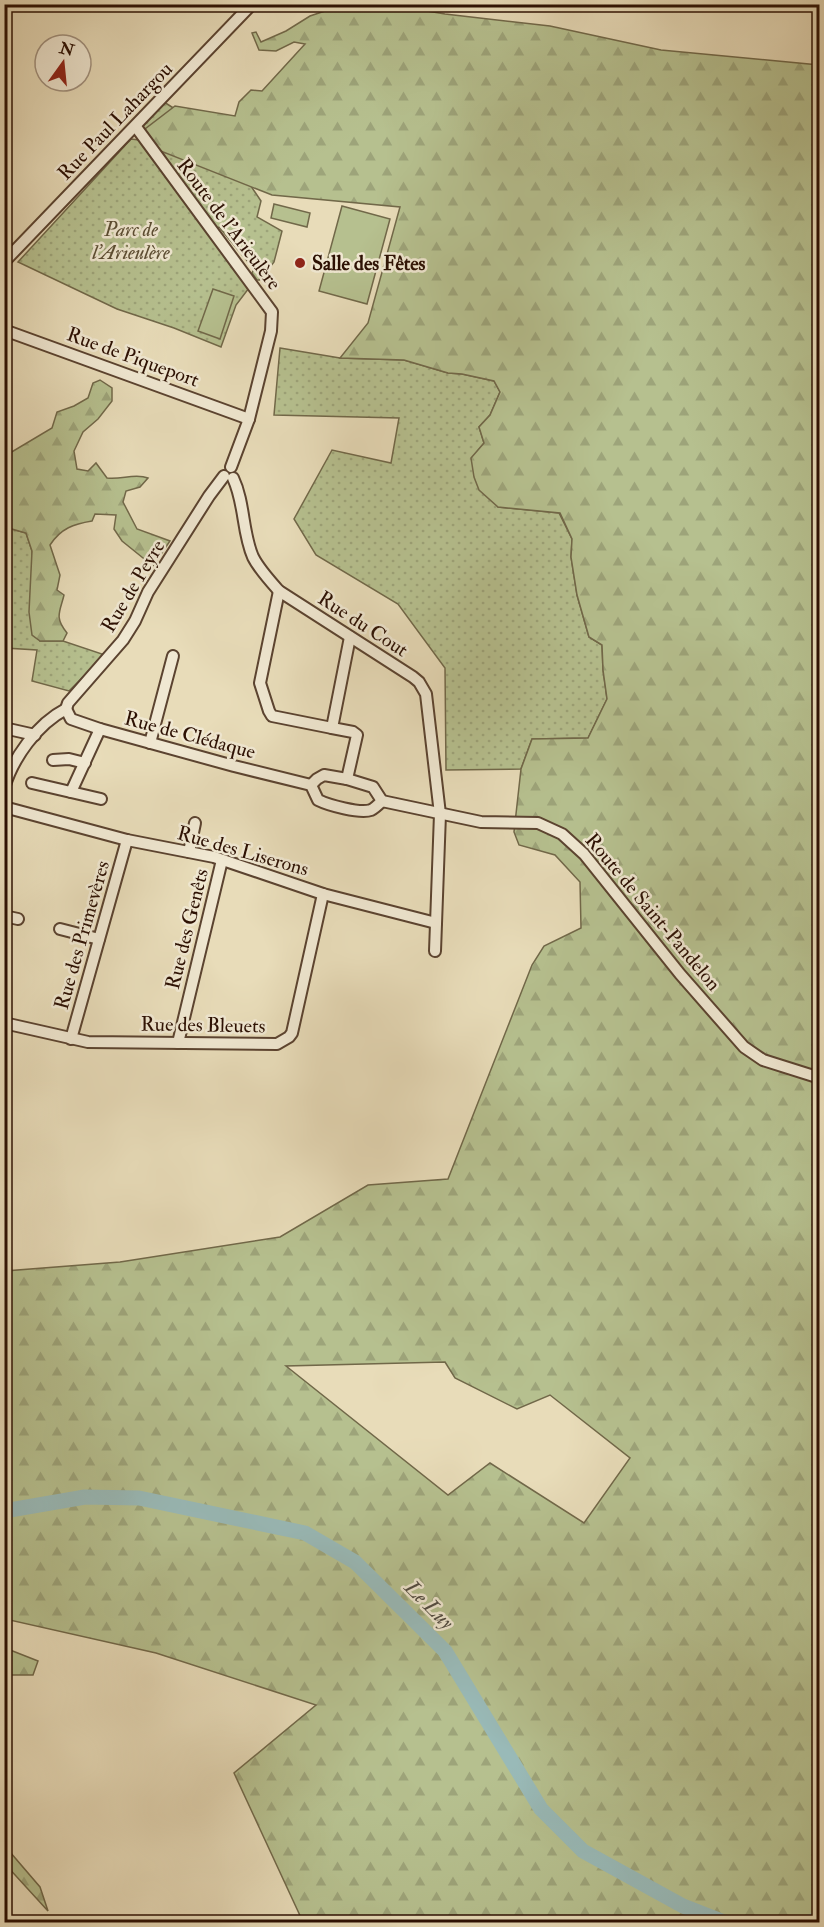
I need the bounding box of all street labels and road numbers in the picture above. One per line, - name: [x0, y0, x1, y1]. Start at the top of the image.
- street label: Rue Paul Lahargou: [52, 57, 178, 185]
- street label: Route de l'Arieulère: [171, 153, 287, 295]
- street label: Rue de Piqueport: [63, 321, 203, 394]
- street label: Rue de Peyre: [96, 535, 170, 637]
- street label: Rue du Cout: [313, 586, 413, 663]
- street label: Rue de Clédaque: [122, 705, 258, 765]
- street label: Rue des Liserons: [174, 820, 312, 882]
- street label: Route de Saint-Pandelon: [580, 828, 726, 996]
- street label: Rue des Primevères: [49, 857, 115, 1012]
- street label: Rue des Genêts: [160, 866, 214, 992]
- street label: Rue des Bleuets: [140, 1011, 266, 1039]

